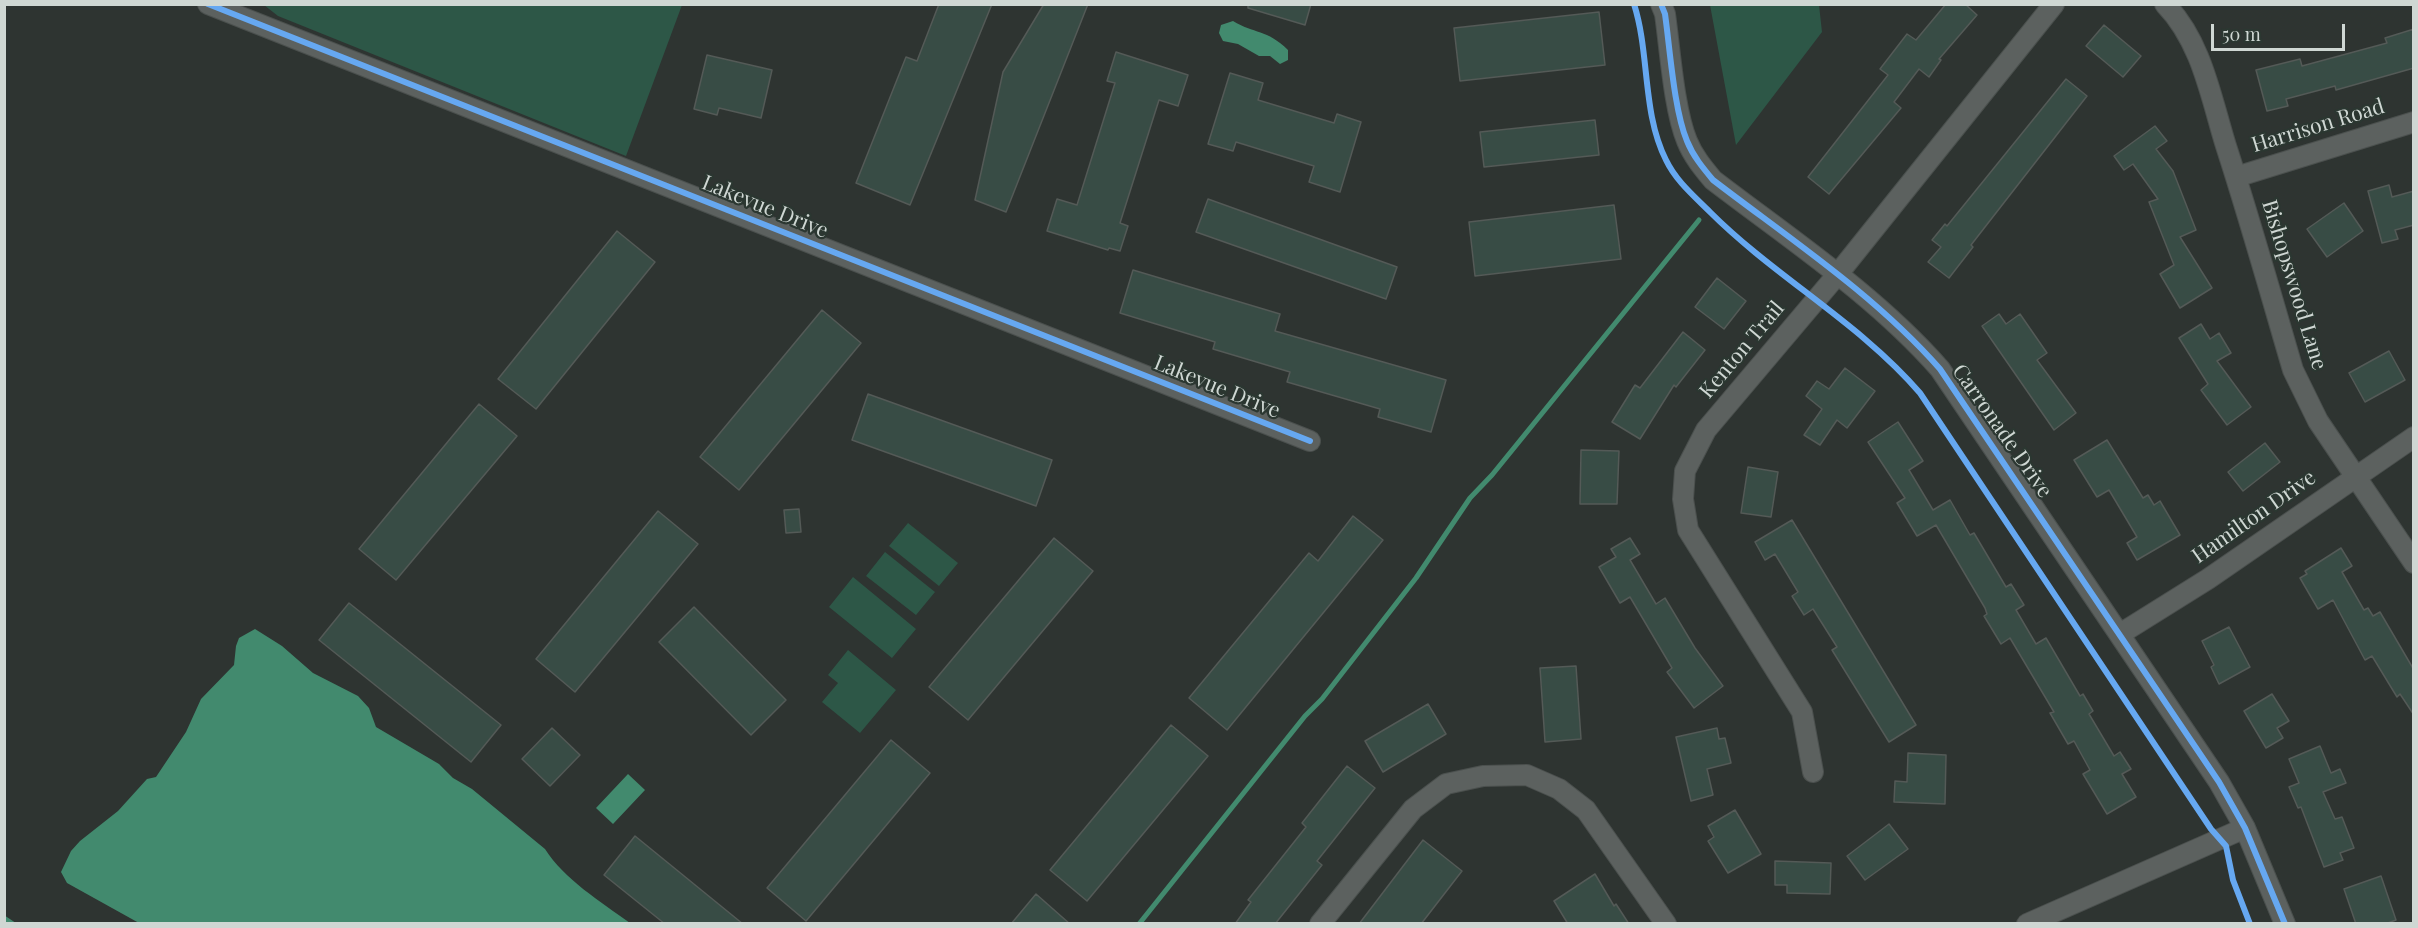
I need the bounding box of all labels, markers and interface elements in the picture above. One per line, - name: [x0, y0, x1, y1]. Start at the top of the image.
- scale bar: [2214, 12, 2348, 50]
- text: 50 m: [2222, 22, 2261, 46]
- street label: Harrison Road: [2249, 94, 2387, 158]
- street label: Lakevue Drive: [698, 170, 832, 244]
- street label: Bishopswood Lane: [2256, 197, 2332, 373]
- street label: Kenton Trail: [1694, 296, 1790, 404]
- street label: Lakevue Drive: [1150, 350, 1284, 424]
- street label: Carronade Drive: [1947, 359, 2057, 503]
- street label: Hamilton Drive: [2187, 465, 2321, 569]

